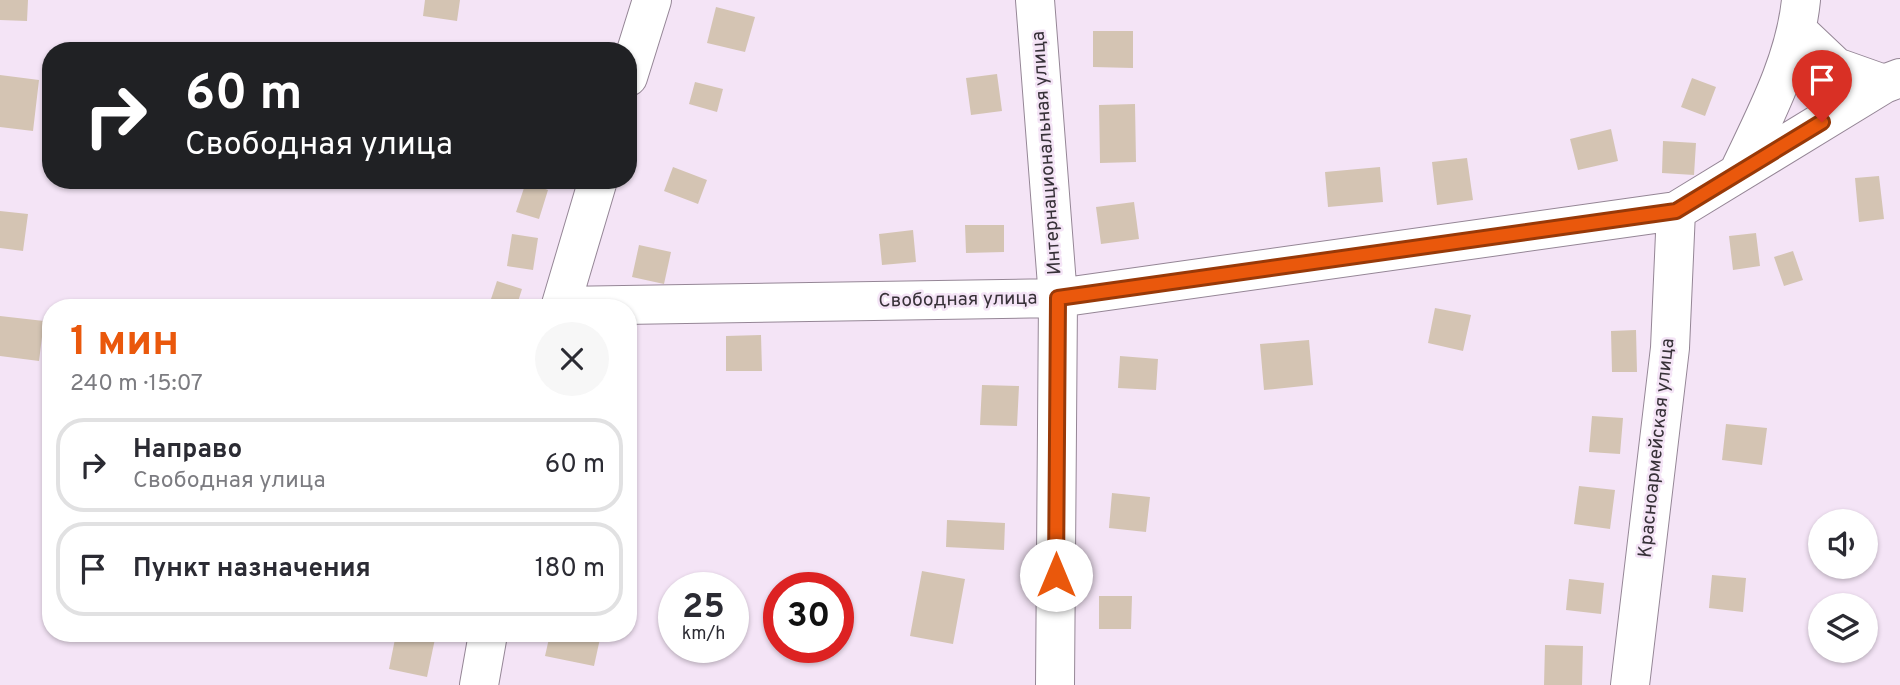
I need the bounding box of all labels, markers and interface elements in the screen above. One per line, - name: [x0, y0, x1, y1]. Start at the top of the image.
- street label: Интернациональная улица: [1027, 30, 1067, 276]
- pin: [1792, 50, 1852, 122]
- icon: arrive: [1803, 61, 1841, 99]
- text: 60 m: [185, 65, 303, 127]
- icon: right: [70, 70, 161, 161]
- text: Свободная улица: [185, 126, 453, 166]
- street label: Свободная улица: [878, 287, 1038, 313]
- text: 1 мин: [70, 317, 179, 370]
- button: close: [535, 322, 609, 396]
- street label: Красноармейская улица: [1634, 337, 1680, 559]
- text: 240 m · 15:07: [70, 370, 203, 399]
- text: Направо: [133, 434, 242, 467]
- icon: right: [74, 446, 112, 484]
- text: 60 m: [545, 449, 605, 482]
- text: Свободная улица: [133, 467, 326, 496]
- map controls: [1808, 509, 1878, 663]
- button: sound: [1808, 509, 1878, 579]
- position arrow: [1019, 538, 1093, 612]
- icon: arrive: [74, 550, 112, 588]
- text: Пункт назначения: [133, 553, 371, 586]
- text: 180 m: [535, 553, 605, 586]
- speed limit sign: 30: [763, 572, 854, 663]
- text: 25: [682, 586, 725, 630]
- button: layers: [1808, 593, 1878, 663]
- text: km/h: [682, 623, 725, 646]

